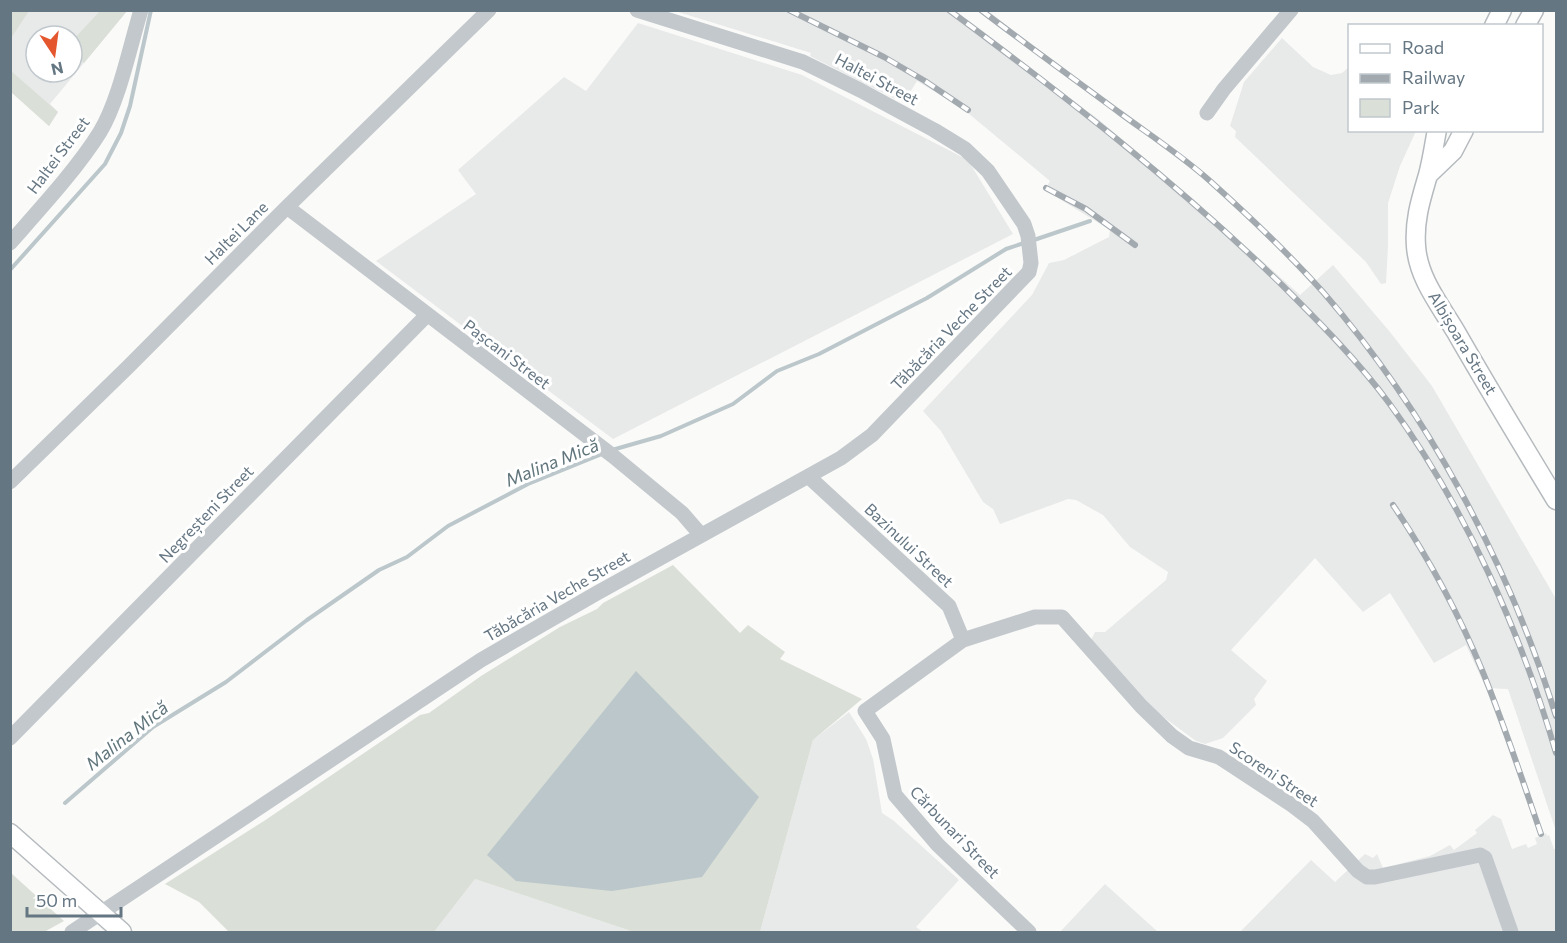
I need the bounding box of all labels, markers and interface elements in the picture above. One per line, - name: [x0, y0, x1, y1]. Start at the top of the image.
- north arrow: [24, 24, 84, 84]
- legend: [1348, 24, 1543, 132]
- text: Road: [1402, 36, 1444, 58]
- street label: Haltei Street: [832, 49, 923, 109]
- text: N: [50, 58, 65, 80]
- text: Railway: [1402, 66, 1465, 88]
- text: Park: [1402, 96, 1440, 118]
- street label: Haltei Street: [22, 112, 93, 197]
- street label: Haltei Lane: [200, 197, 271, 268]
- street label: Tăbăcăria Veche Street: [886, 261, 1015, 394]
- street label: Albișoara Street: [1423, 288, 1502, 399]
- street label: Pașcani Street: [459, 315, 555, 394]
- water label: Malina Mică: [502, 433, 602, 491]
- street label: Negreșteni Street: [155, 461, 258, 567]
- street label: Bazinului Street: [861, 499, 958, 591]
- street label: Tăbăcăria Veche Street: [480, 546, 633, 645]
- water label: Malina Mică: [81, 696, 173, 774]
- street label: Scoreni Street: [1226, 737, 1323, 810]
- street label: Cărbunari Street: [907, 782, 1004, 882]
- scale bar: [27, 880, 122, 918]
- text: 50 m: [36, 889, 77, 911]

